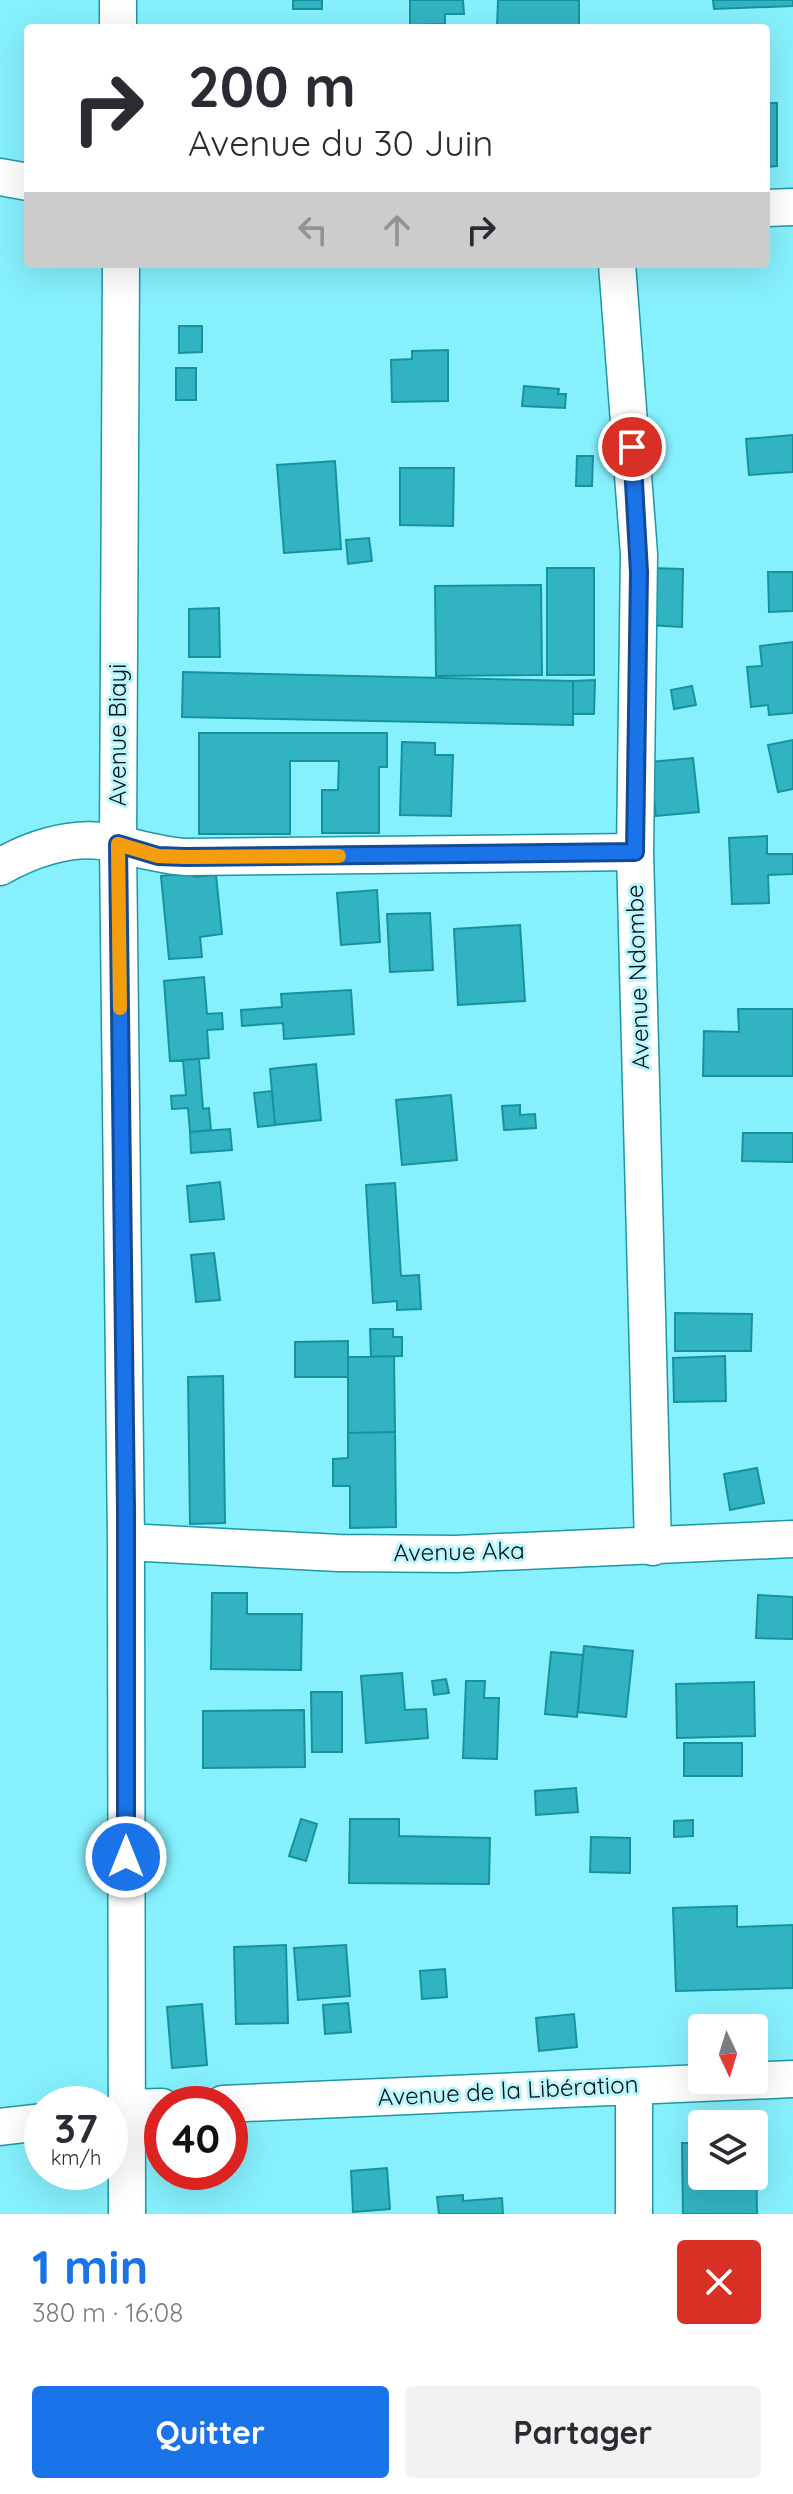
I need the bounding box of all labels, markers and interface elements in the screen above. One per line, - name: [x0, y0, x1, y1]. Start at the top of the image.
- text: 200 m: [188, 51, 356, 121]
- icon: right: [56, 56, 160, 160]
- text: Avenue du 30 Juin: [188, 120, 493, 165]
- icon: left: [291, 208, 335, 252]
- icon: ahead: [375, 208, 419, 252]
- icon: right: [459, 208, 503, 252]
- pin: [598, 413, 666, 481]
- icon: arrive: [610, 425, 654, 469]
- street label: Avenue Biayi: [102, 664, 132, 806]
- street label: Avenue Ndombe: [619, 884, 655, 1070]
- street label: Avenue Aka: [393, 1535, 525, 1567]
- position arrow: [84, 1815, 168, 1899]
- north arrow: [688, 2014, 768, 2094]
- map controls: [688, 2014, 768, 2190]
- street label: Avenue de la Libération: [377, 2068, 639, 2112]
- speed limit sign: 40: [144, 2086, 248, 2190]
- text: 37: [54, 2103, 98, 2153]
- button: layers: [688, 2110, 768, 2190]
- text: km/h: [51, 2145, 101, 2170]
- text: 1 min: [32, 2236, 148, 2296]
- button: close: [677, 2240, 761, 2324]
- text: 380 m · 16:08: [32, 2296, 183, 2329]
- button: Quitter: [32, 2386, 389, 2478]
- button: Partager: [405, 2386, 761, 2478]

